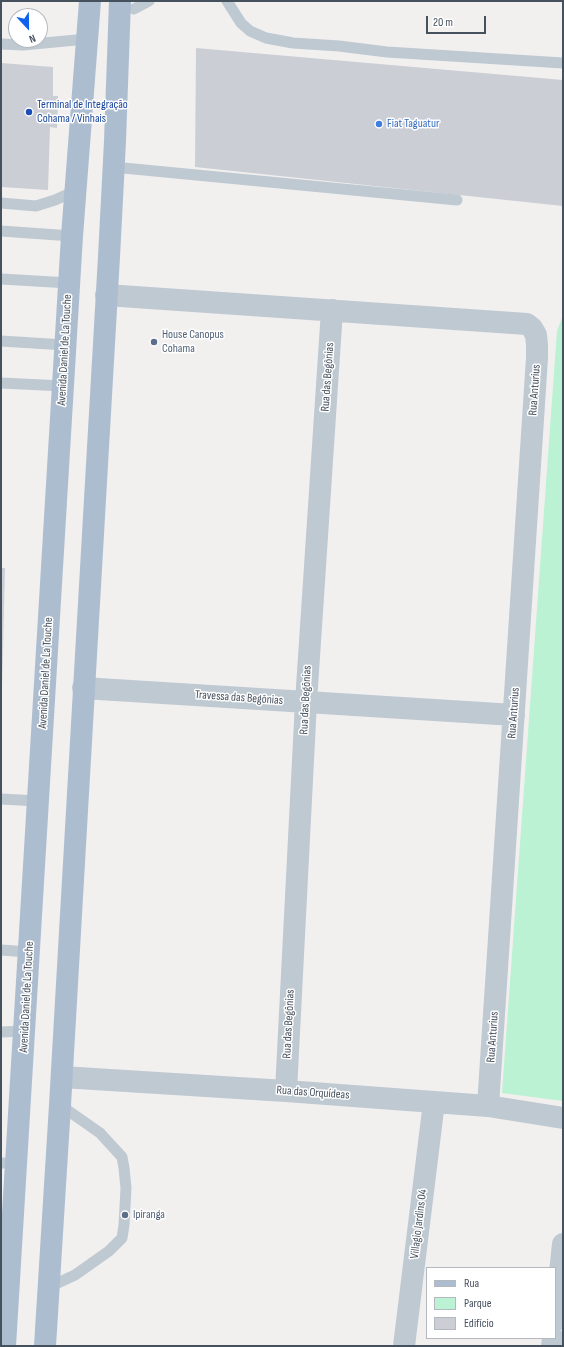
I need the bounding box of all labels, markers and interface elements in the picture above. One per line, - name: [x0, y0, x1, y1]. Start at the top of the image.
- north arrow: [8, 8, 48, 48]
- scale bar: [428, 8, 488, 34]
- text: 20 m: [433, 15, 453, 30]
- text: N: [27, 32, 37, 46]
- place label: Terminal de Integração Cohama / Vinhais: [37, 98, 128, 126]
- marker: Terminal de Integração Cohama / Vinhais: [24, 107, 34, 117]
- place label: Fiat Taguatur: [387, 117, 439, 131]
- marker: Fiat Taguatur: [374, 119, 384, 129]
- street label: Avenida Daniel de La Touche: [55, 294, 75, 406]
- place label: House Canopus Cohama: [162, 328, 224, 356]
- marker: House Canopus Cohama: [149, 337, 159, 347]
- street label: Rua das Begônias: [318, 342, 338, 412]
- street label: Rua Anturius: [526, 364, 544, 416]
- street label: Avenida Daniel de La Touche: [36, 617, 56, 729]
- street label: Rua das Begônias: [297, 665, 315, 735]
- street label: Rua Anturius: [505, 687, 523, 739]
- street label: Travessa das Begônias: [195, 688, 283, 708]
- street label: Avenida Daniel de La Touche: [17, 941, 37, 1053]
- street label: Rua das Begônias: [280, 989, 298, 1059]
- street label: Rua Anturius: [484, 1011, 502, 1063]
- street label: Rua das Orquídeas: [276, 1083, 350, 1103]
- street label: Villagio Jardins 04: [408, 1188, 430, 1260]
- place label: Ipiranga: [133, 1208, 165, 1222]
- marker: Ipiranga: [120, 1210, 130, 1220]
- legend: [426, 1267, 556, 1339]
- text: Rua: [464, 1276, 479, 1291]
- text: Parque: [464, 1296, 492, 1311]
- text: Edifício: [464, 1316, 494, 1331]

